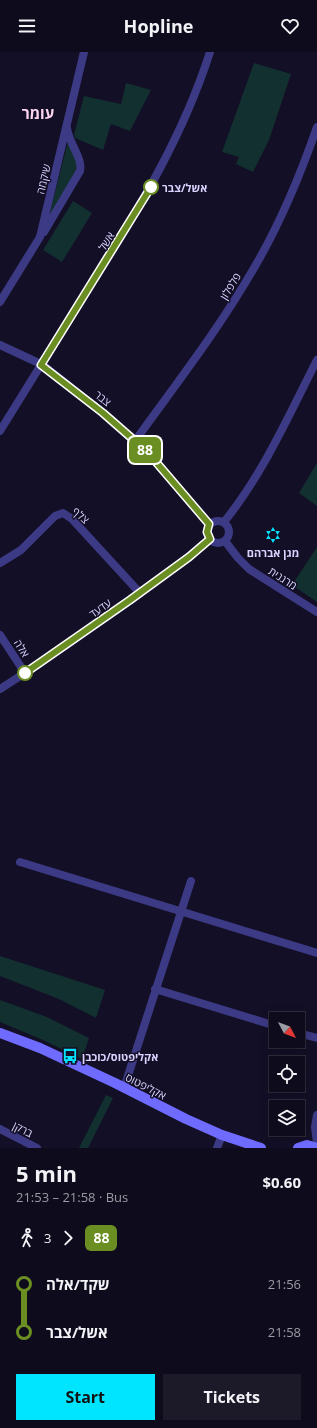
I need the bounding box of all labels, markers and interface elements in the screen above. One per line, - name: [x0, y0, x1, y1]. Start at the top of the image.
- text: Hopline: [124, 14, 193, 38]
- icon: menu: [16, 15, 38, 37]
- icon: heart: [279, 15, 301, 37]
- district label: עומר: [22, 103, 54, 123]
- street label: שיקמה: [32, 162, 54, 196]
- marker: אשל/צבר: [143, 179, 159, 195]
- place label: אשל/צבר: [162, 180, 207, 195]
- street label: אשל: [94, 229, 118, 253]
- street label: פלפלון: [216, 270, 244, 302]
- street label: צבר: [92, 387, 114, 409]
- line badge: 88: [127, 437, 163, 463]
- text: 88: [137, 440, 153, 459]
- street label: צלף: [69, 503, 93, 527]
- synagogue icon: מגן אברהם: [264, 526, 282, 544]
- place label: מגן אברהם: [247, 545, 299, 560]
- street label: מרגנית: [266, 563, 300, 593]
- street label: עדעד: [86, 595, 115, 621]
- street label: אלה: [11, 636, 33, 660]
- unlabelled marker: [17, 665, 33, 681]
- north arrow: [269, 1012, 305, 1048]
- map controls: [269, 1012, 305, 1136]
- bus stop icon: אקליפטוס/כוכבן: [61, 1047, 79, 1065]
- place label: אקליפטוס/כוכבן: [82, 1049, 158, 1064]
- button: locate: [269, 1056, 305, 1092]
- street label: אקליפטוס: [123, 1069, 169, 1103]
- button: layers: [269, 1100, 305, 1136]
- street label: ברקן: [10, 1118, 36, 1140]
- text: 5 min: [16, 1158, 77, 1188]
- text: $0.60: [262, 1172, 301, 1192]
- text: 21:53 – 21:58 · Bus: [16, 1188, 128, 1206]
- icon: walk: [16, 1227, 38, 1249]
- icon: forward: [57, 1227, 79, 1249]
- text: 88: [93, 1228, 109, 1247]
- text: 3: [44, 1229, 51, 1247]
- text: שקד/אלה: [46, 1274, 110, 1294]
- text: 21:56: [268, 1275, 301, 1293]
- text: אשל/צבר: [46, 1322, 108, 1342]
- text: 21:58: [268, 1323, 301, 1341]
- button: Start: [16, 1374, 155, 1420]
- button: Tickets: [163, 1374, 301, 1420]

